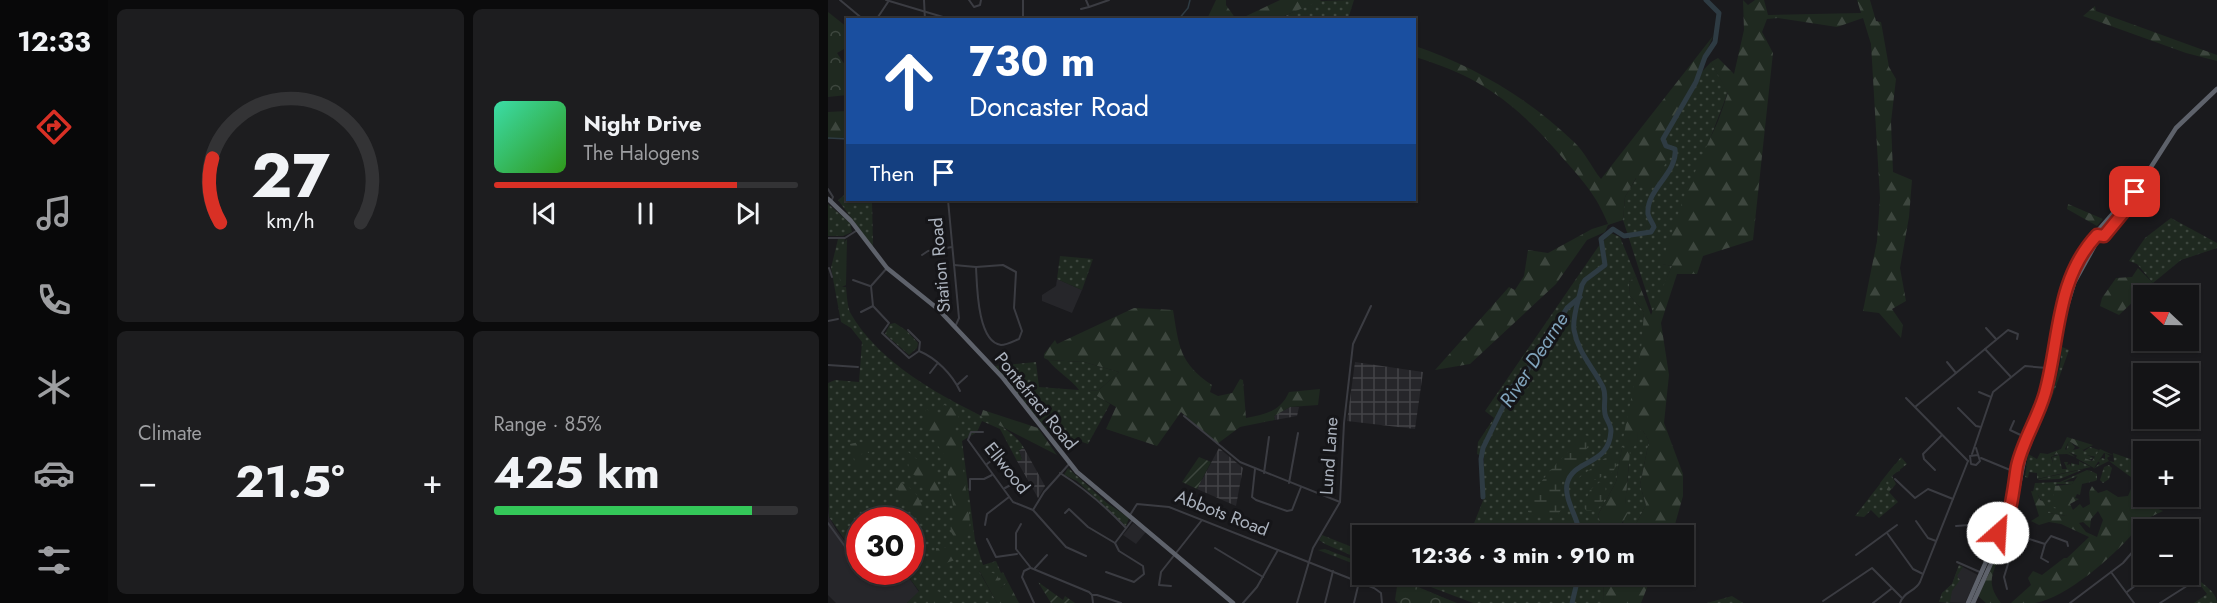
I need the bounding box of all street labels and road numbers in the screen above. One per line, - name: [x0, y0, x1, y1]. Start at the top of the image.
- street label: Station Road: [923, 216, 957, 314]
- street label: Pontefract Road: [988, 346, 1084, 456]
- street label: Lund Lane: [1313, 416, 1345, 496]
- street label: Ellwood: [978, 436, 1036, 500]
- street label: Abbots Road: [1172, 483, 1272, 543]

